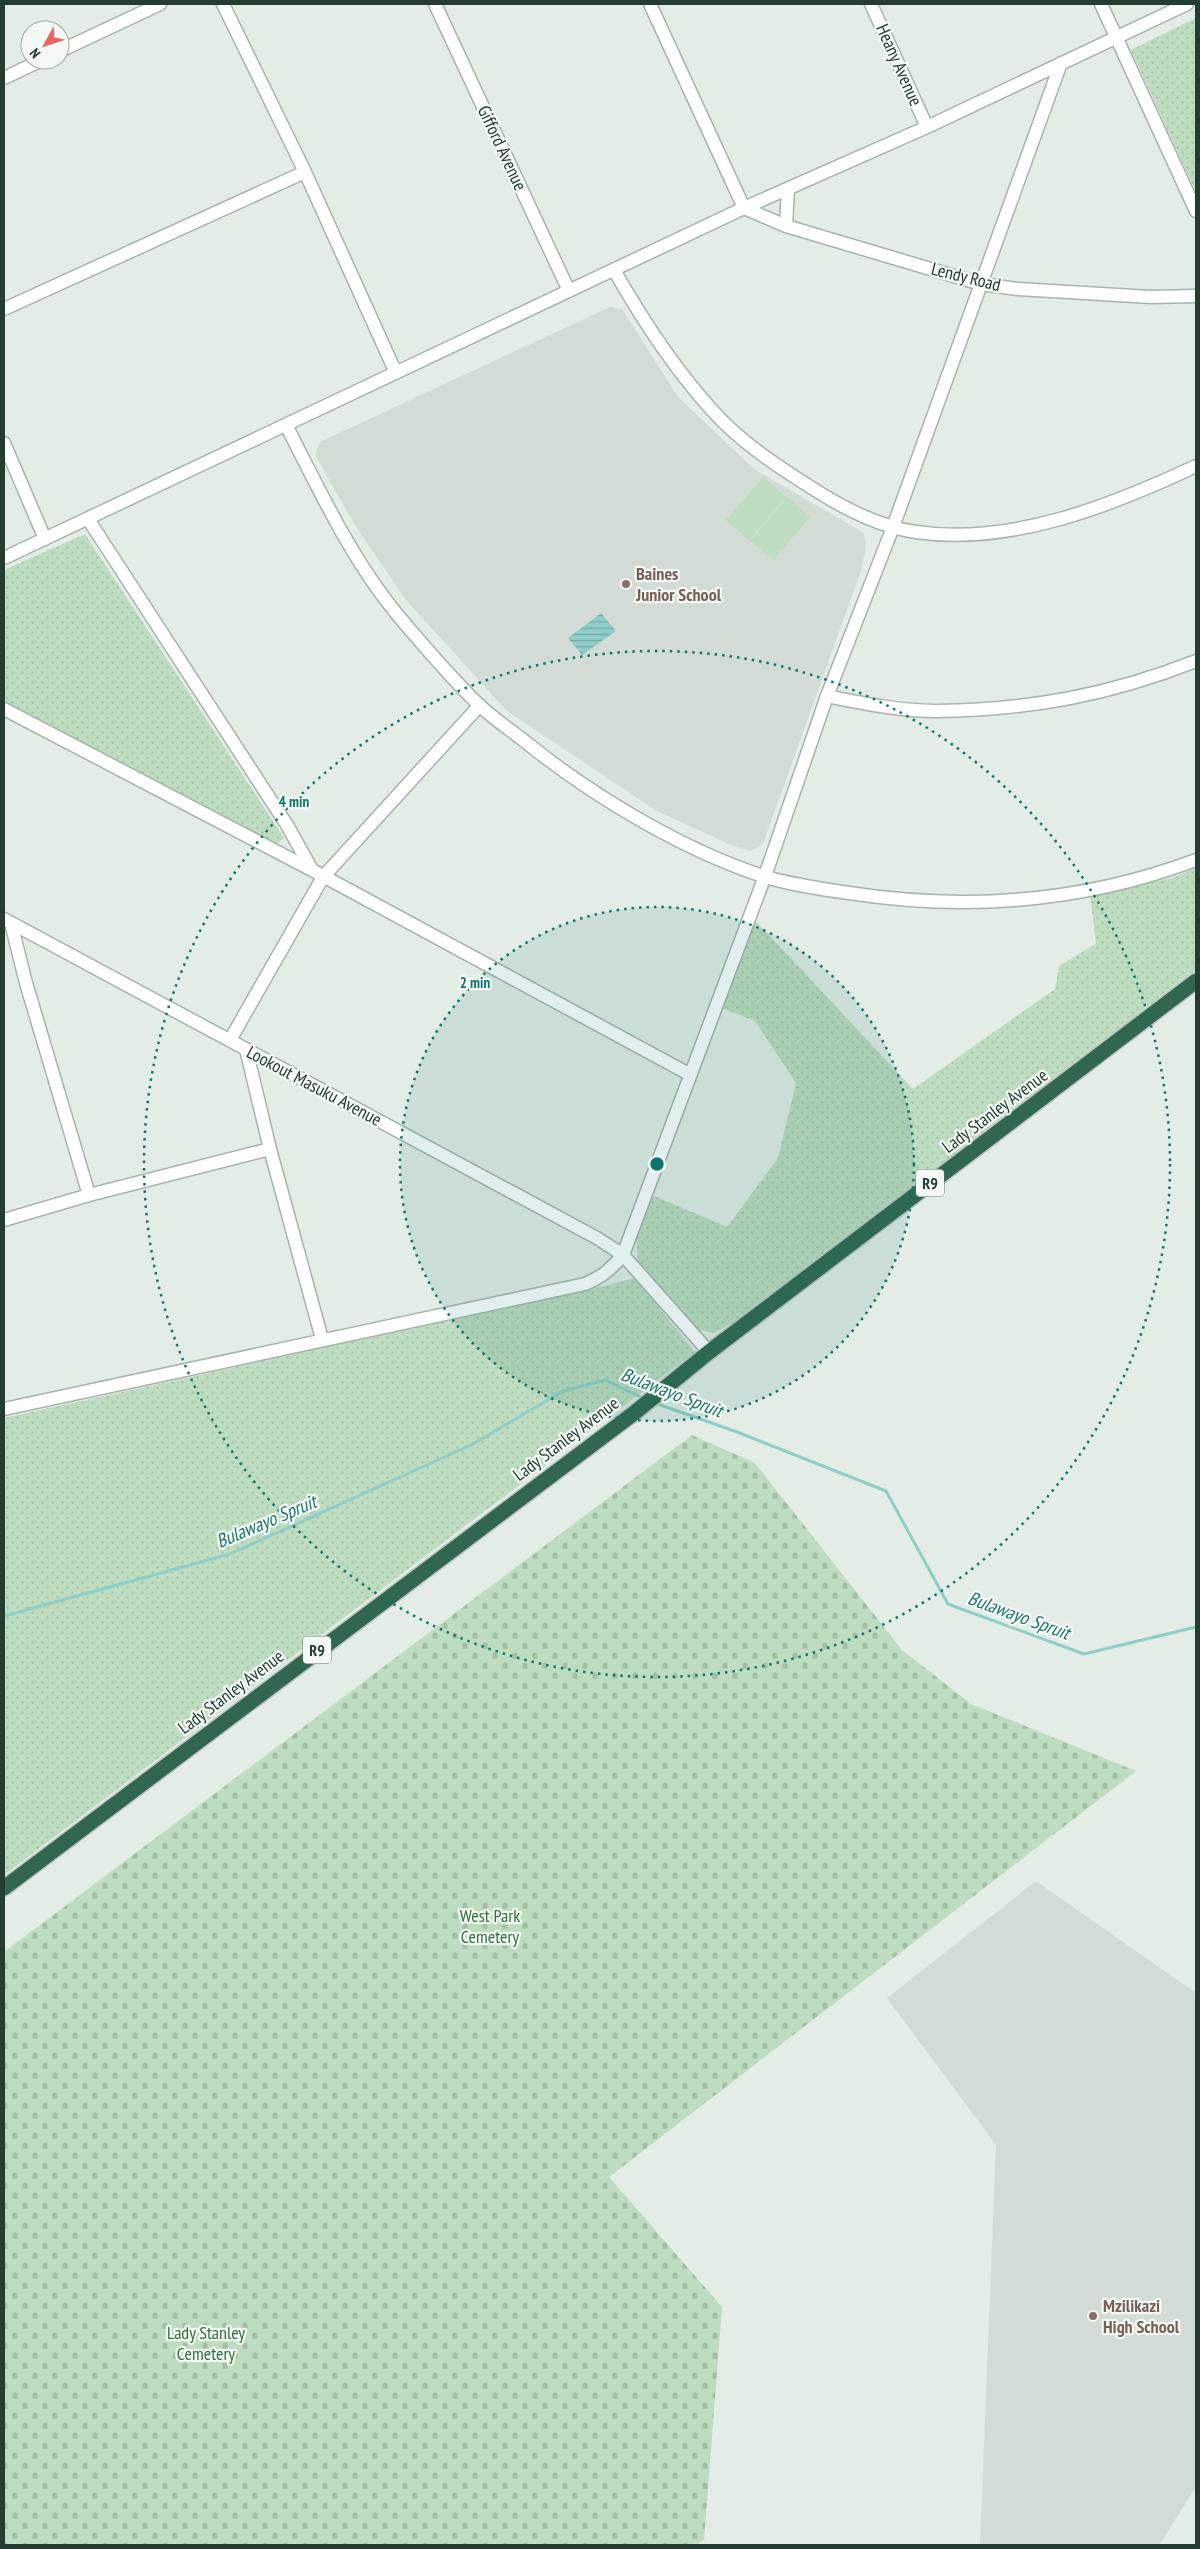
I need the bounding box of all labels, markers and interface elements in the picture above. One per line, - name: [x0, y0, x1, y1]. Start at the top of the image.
- north arrow: [20, 20, 70, 70]
- street label: Heany Avenue: [871, 20, 928, 109]
- text: N: [26, 45, 44, 62]
- street label: Gifford Avenue: [473, 102, 532, 194]
- street label: Lendy Road: [929, 257, 1003, 296]
- place label: Baines Junior School: [635, 562, 722, 606]
- marker: Baines Junior School: [620, 578, 632, 590]
- text: 4 min: [279, 792, 309, 811]
- text: 2 min: [460, 973, 490, 992]
- street label: Lookout Masuku Avenue: [243, 1040, 386, 1131]
- street label: Lady Stanley Avenue: [937, 1063, 1052, 1158]
- centre of rings: [648, 1155, 666, 1173]
- road number: R9: [916, 1170, 944, 1196]
- water label: Bulawayo Spruit: [618, 1362, 729, 1423]
- street label: Lady Stanley Avenue: [508, 1391, 623, 1486]
- water label: Bulawayo Spruit: [212, 1488, 322, 1553]
- water label: Bulawayo Spruit: [965, 1585, 1076, 1645]
- road number: R9: [303, 1636, 331, 1664]
- street label: Lady Stanley Avenue: [173, 1644, 288, 1739]
- park label: West Park Cemetery: [460, 1904, 520, 1948]
- place label: Mzilikazi High School: [1103, 2294, 1180, 2338]
- marker: Mzilikazi High School: [1087, 2310, 1099, 2322]
- park label: Lady Stanley Cemetery: [167, 2321, 245, 2365]

